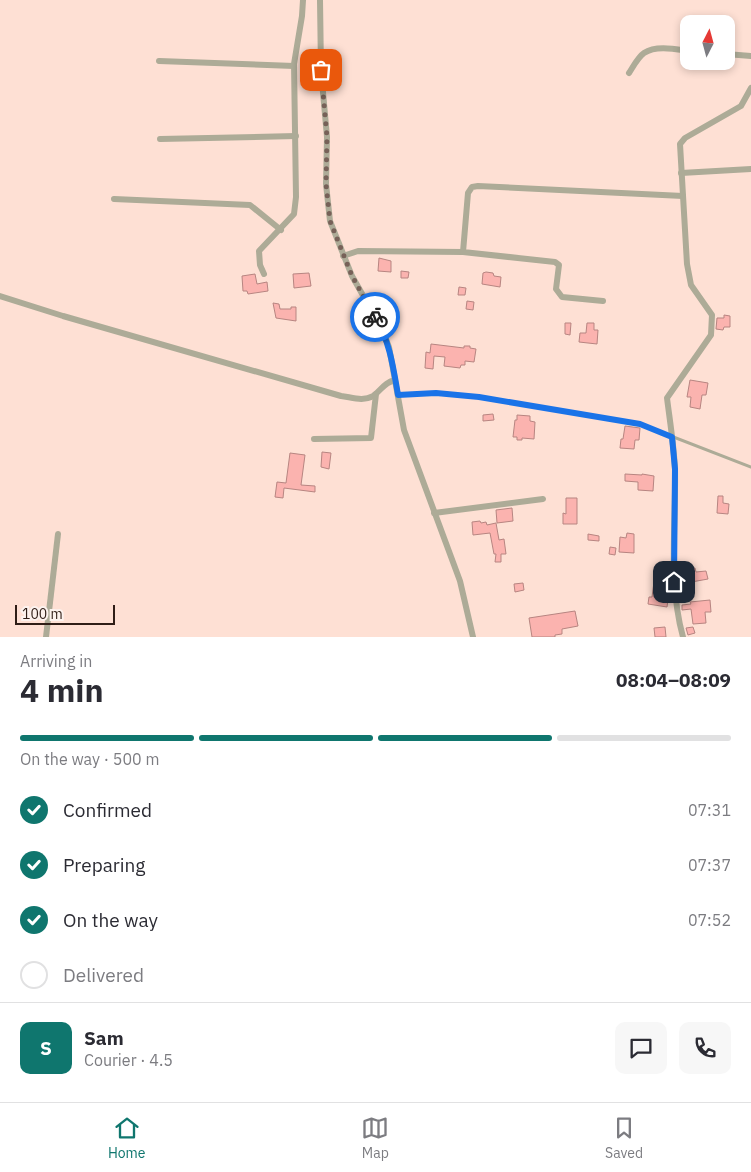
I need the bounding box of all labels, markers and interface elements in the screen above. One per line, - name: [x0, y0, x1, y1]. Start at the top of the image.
- north arrow: [680, 15, 735, 70]
- map controls: [680, 15, 735, 70]
- pin: [300, 49, 342, 91]
- icon: bag: [307, 56, 335, 84]
- courier: [350, 292, 400, 342]
- icon: bike: [361, 303, 389, 331]
- pin: [653, 561, 695, 603]
- icon: home: [660, 568, 688, 596]
- scale bar: [15, 602, 115, 625]
- text: 100 m: [22, 605, 63, 623]
- text: Arriving in: [20, 651, 92, 671]
- text: 08:04–08:09: [616, 668, 731, 692]
- text: 4 min: [20, 669, 104, 711]
- text: On the way · 500 m: [20, 749, 159, 769]
- icon: check: [20, 796, 48, 824]
- text: Confirmed: [63, 798, 152, 822]
- text: 07:31: [688, 800, 731, 820]
- icon: check: [20, 851, 48, 879]
- text: Preparing: [63, 853, 145, 877]
- text: 07:37: [688, 855, 731, 875]
- icon: check: [20, 906, 48, 934]
- text: On the way: [63, 908, 158, 932]
- text: 07:52: [688, 910, 731, 930]
- text: Delivered: [63, 963, 144, 987]
- button: chat: [615, 1022, 667, 1074]
- button: phone: [679, 1022, 731, 1074]
- text: Sam: [84, 1026, 124, 1050]
- text: S: [40, 1036, 52, 1060]
- text: Courier · 4.5: [84, 1050, 173, 1070]
- tab: Home: [108, 1114, 146, 1162]
- tab: Map: [361, 1114, 389, 1162]
- tab: Saved: [605, 1114, 643, 1162]

